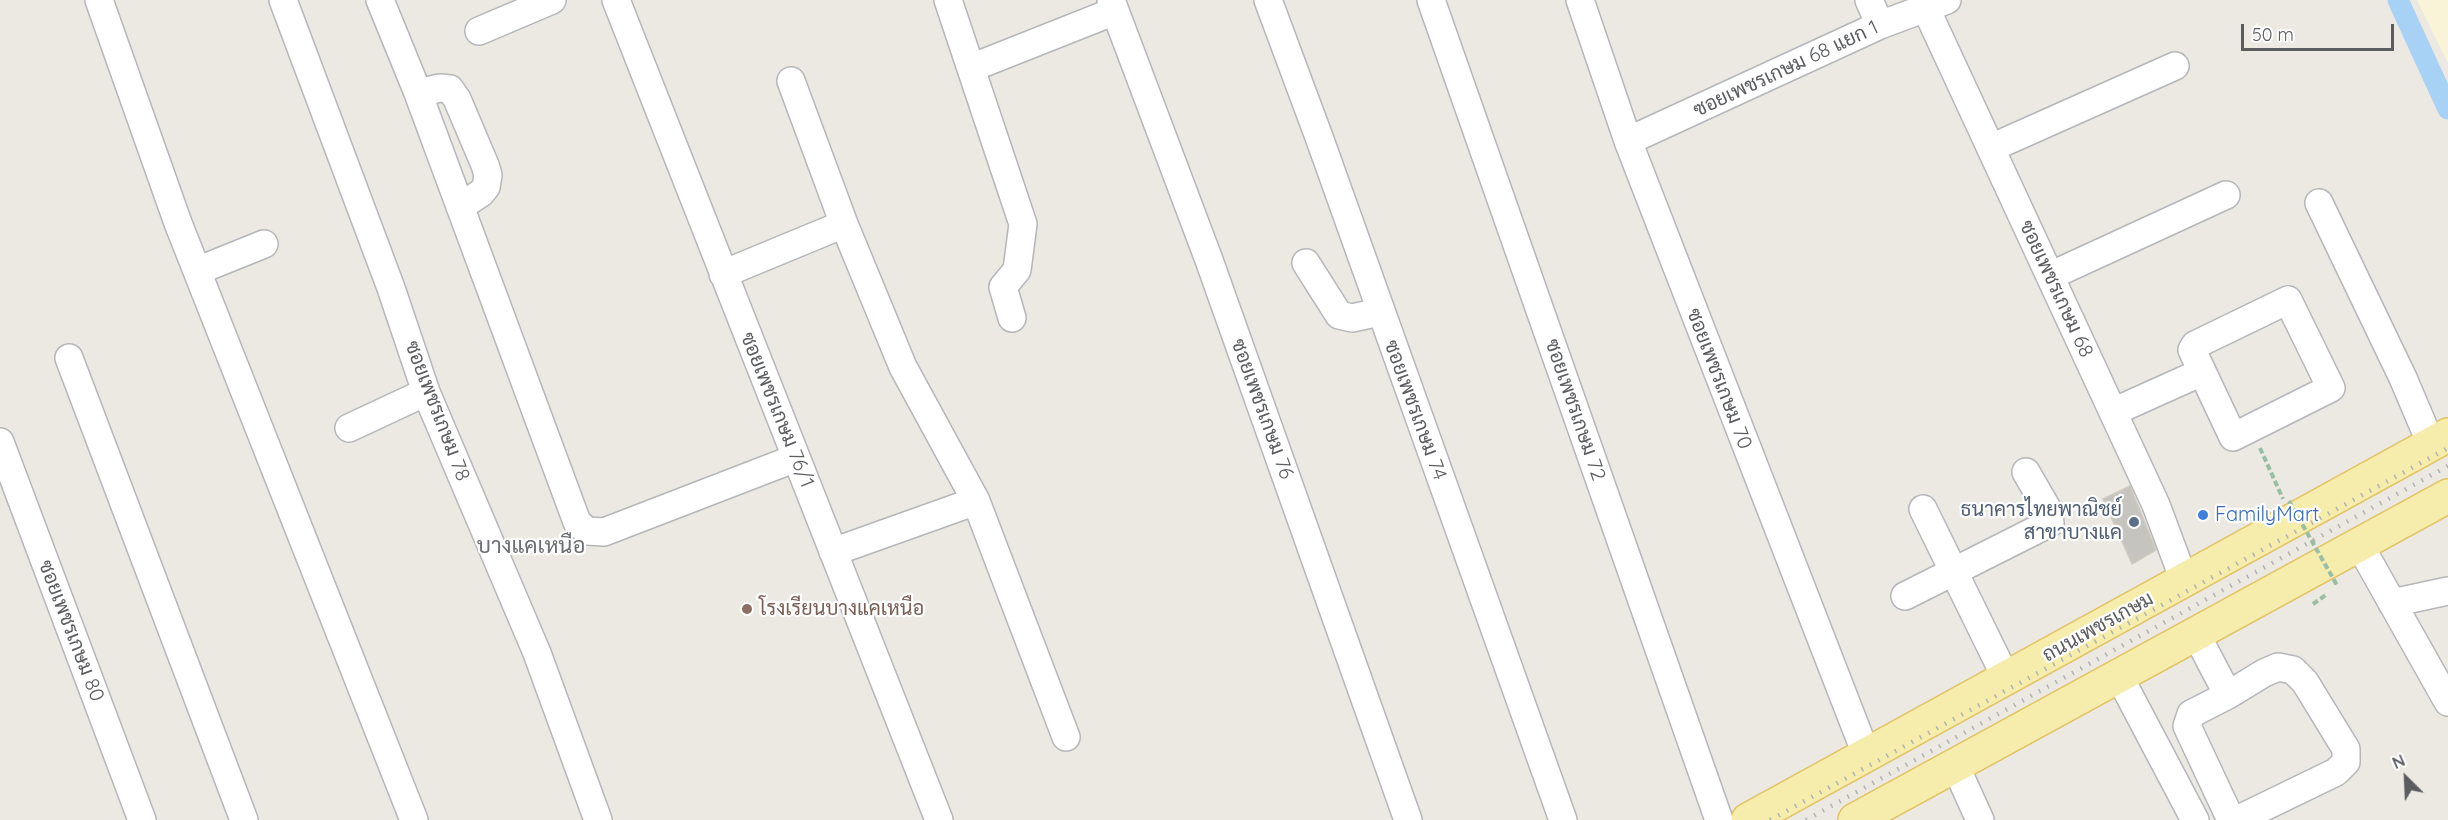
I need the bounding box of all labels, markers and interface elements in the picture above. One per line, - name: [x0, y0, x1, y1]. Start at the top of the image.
- scale bar: [2244, 12, 2397, 50]
- street label: ซอยเพชรเกษม 68 แยก 1: [1690, 16, 1882, 122]
- text: 50 m: [2252, 23, 2294, 46]
- street label: ซอยเพชรเกษม 68: [2014, 217, 2098, 361]
- street label: ซอยเพชรเกษม 70: [1681, 305, 1757, 453]
- street label: ซอยเพชรเกษม 76/1: [735, 329, 819, 491]
- street label: ซอยเพชรเกษม 76: [1226, 336, 1298, 482]
- street label: ซอยเพชรเกษม 72: [1540, 336, 1610, 484]
- street label: ซอยเพชรเกษม 74: [1379, 337, 1451, 483]
- street label: ซอยเพชรเกษม 78: [399, 338, 475, 484]
- place label: ธนาคารไทยพาณิชย์ สาขาบางแค: [1961, 498, 2122, 545]
- place label: FamilyMart: [2215, 503, 2319, 527]
- marker: FamilyMart: [2196, 508, 2210, 522]
- marker: ธนาคารไทยพาณิชย์ สาขาบางแค: [2127, 515, 2141, 529]
- district label: บางแคเหนือ: [477, 533, 585, 559]
- street label: ซอยเพชรเกษม 80: [33, 557, 109, 705]
- street label: ถนนเพชรเกษม: [2038, 587, 2158, 667]
- place label: โรงเรียนบางแคเหนือ: [759, 597, 924, 621]
- marker: โรงเรียนบางแคเหนือ: [740, 602, 754, 616]
- north arrow: [2376, 748, 2436, 808]
- text: N: [2389, 750, 2408, 773]

